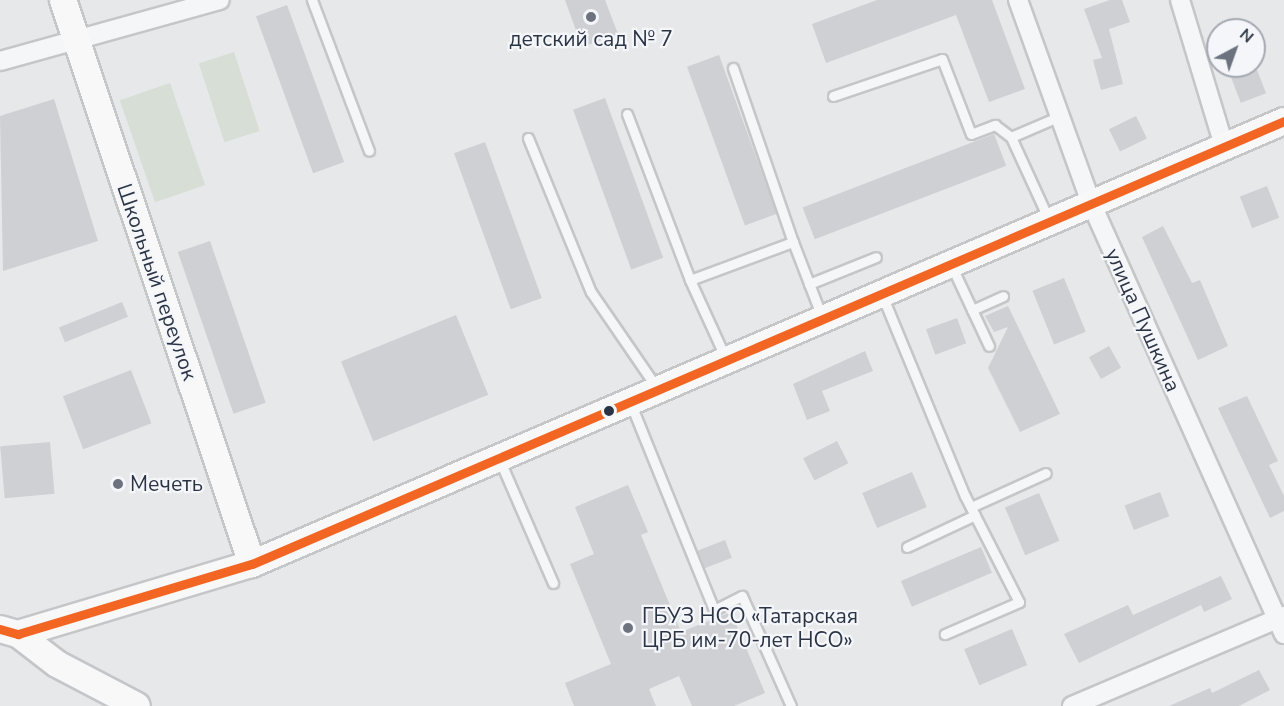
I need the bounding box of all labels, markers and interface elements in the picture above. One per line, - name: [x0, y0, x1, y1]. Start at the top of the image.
- marker: детский сад № 7: [584, 10, 598, 24]
- north arrow: [1206, 18, 1266, 78]
- text: N: [1235, 24, 1258, 48]
- place label: детский сад № 7: [509, 26, 673, 52]
- street label: Школьный переулок: [112, 180, 202, 384]
- street label: улица Пушкина: [1100, 244, 1186, 396]
- unlabelled marker: [603, 405, 615, 417]
- place label: Мечеть: [130, 471, 203, 497]
- marker: Мечеть: [111, 477, 125, 491]
- place label: ГБУЗ НСО «Татарская ЦРБ им-70-лет НСО»: [642, 603, 858, 653]
- marker: ГБУЗ НСО «Татарская ЦРБ им-70-лет НСО»: [619, 619, 637, 637]

